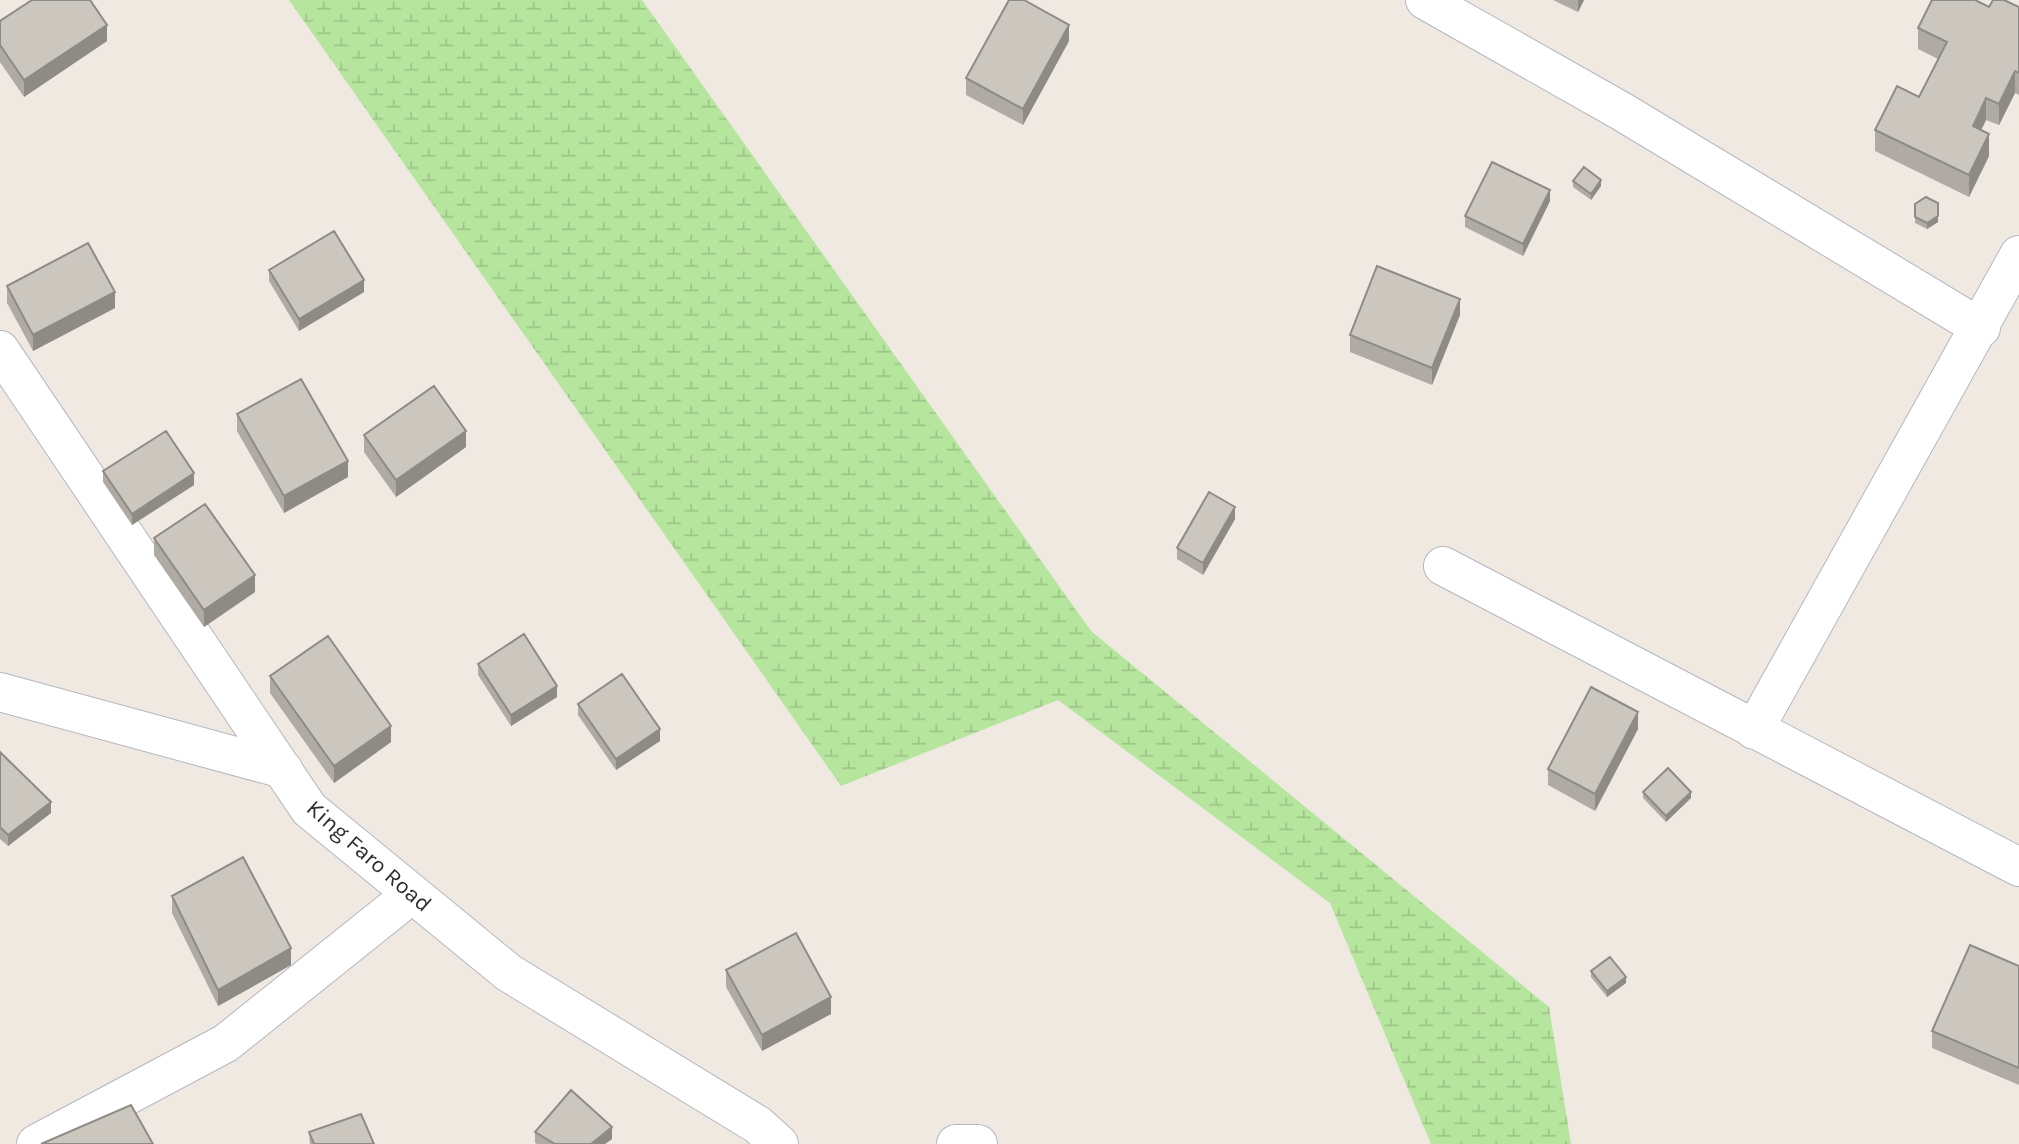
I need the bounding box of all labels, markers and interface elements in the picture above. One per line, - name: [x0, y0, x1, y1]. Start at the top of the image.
- street label: King Faro Road: [301, 794, 437, 918]

